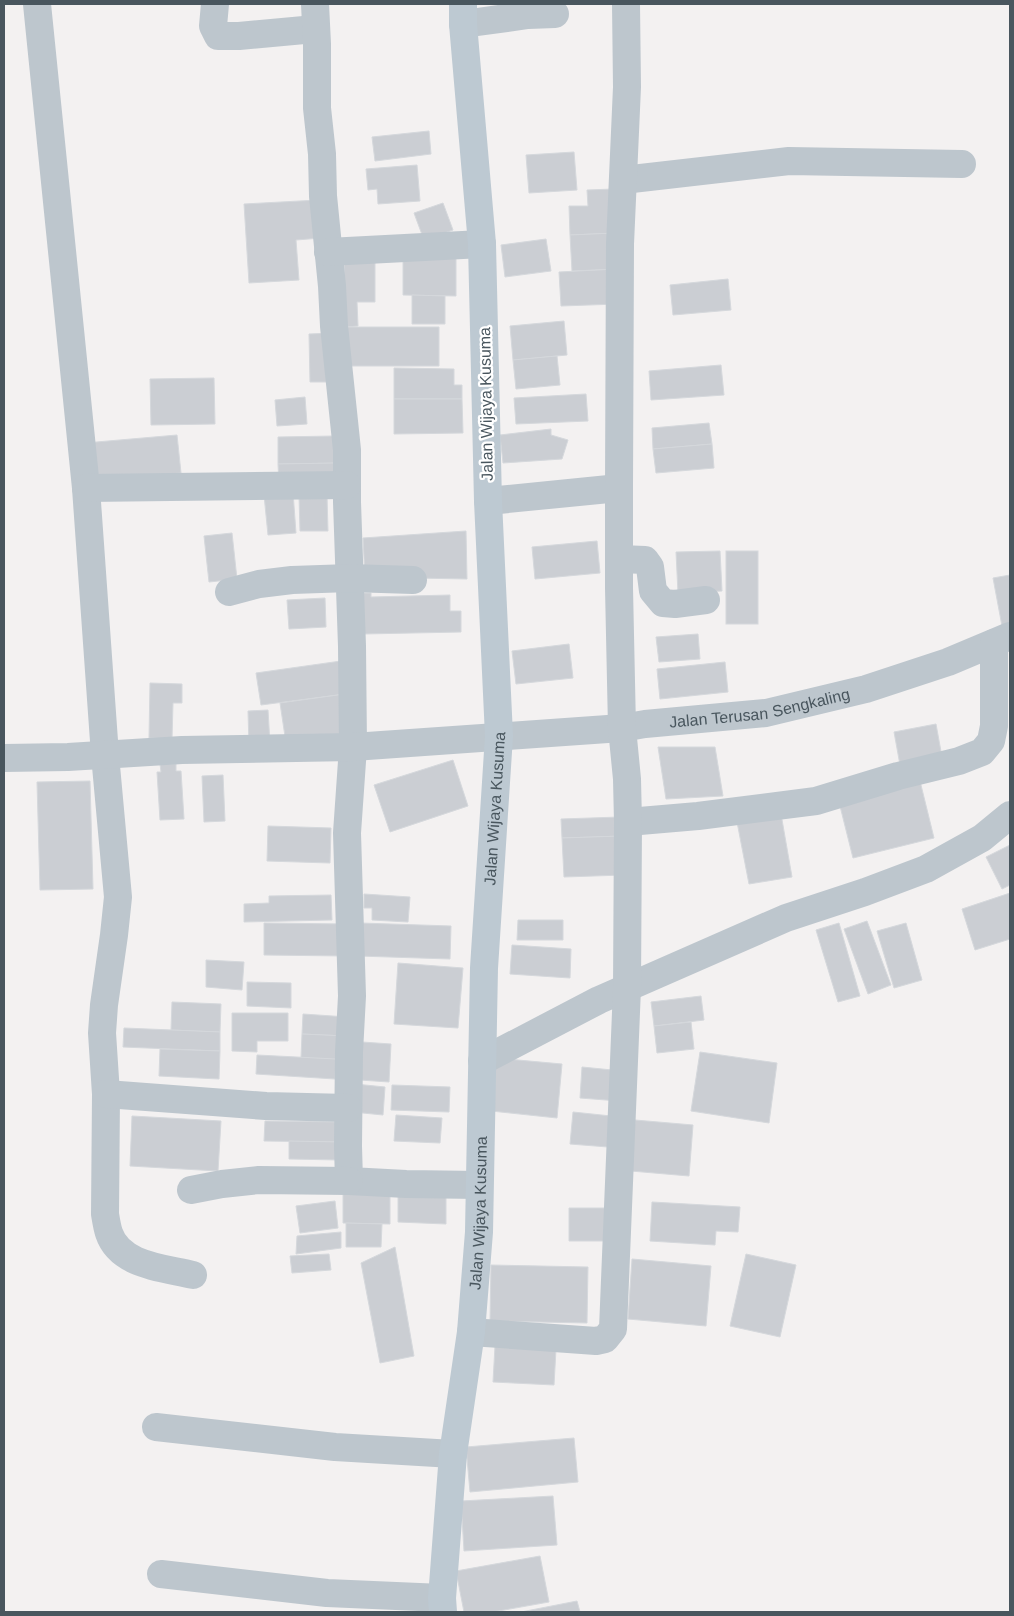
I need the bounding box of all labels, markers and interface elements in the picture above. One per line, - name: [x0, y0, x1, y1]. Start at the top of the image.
- street label: Jalan Wijaya Kusuma: [476, 327, 496, 481]
- street label: Jalan Terusan Sengkaling: [668, 685, 851, 730]
- street label: Jalan Wijaya Kusuma: [481, 731, 508, 886]
- street label: Jalan Wijaya Kusuma: [466, 1136, 489, 1291]

